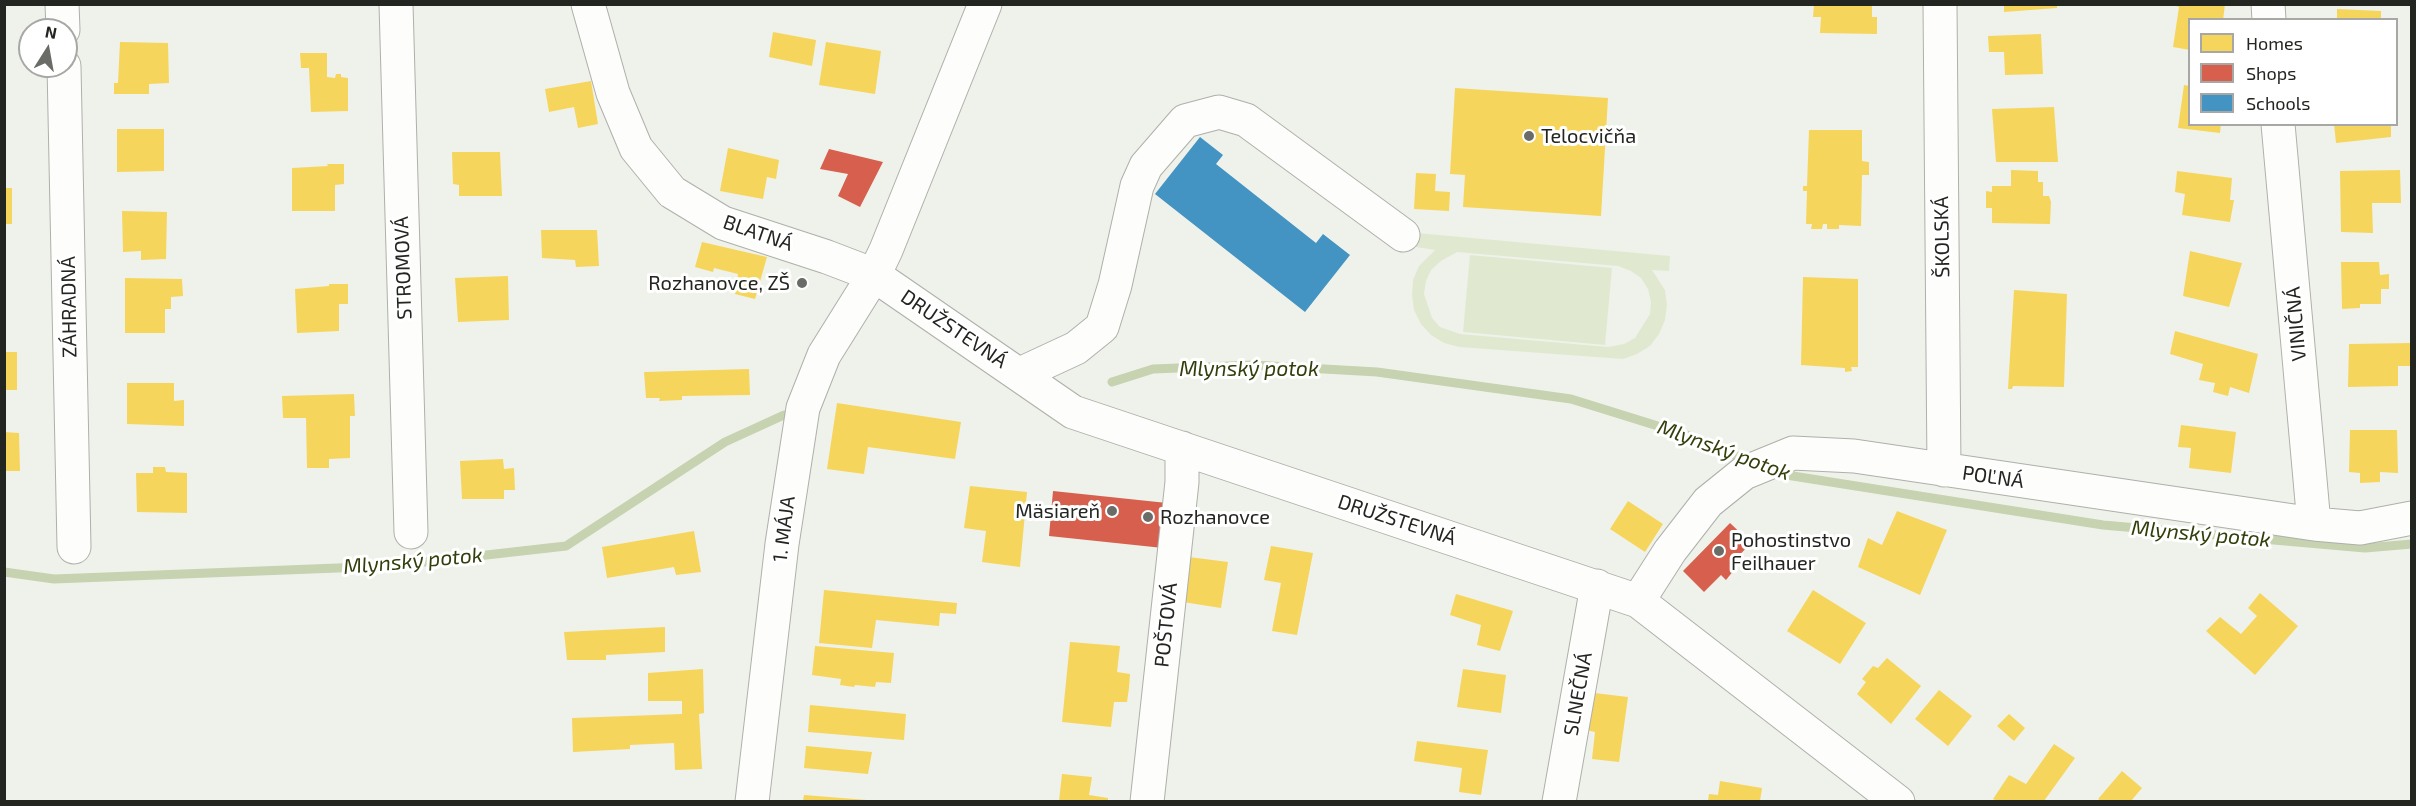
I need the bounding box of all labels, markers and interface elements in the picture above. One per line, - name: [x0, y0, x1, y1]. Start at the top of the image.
- north arrow: [18, 18, 78, 78]
- legend: [2188, 18, 2398, 126]
- text: N: [44, 21, 59, 42]
- text: Homes: [2246, 32, 2303, 54]
- text: Shops: [2246, 62, 2296, 84]
- text: Schools: [2246, 92, 2310, 114]
- place label: Telocvičňa: [1541, 124, 1636, 148]
- marker: Telocvičňa: [1522, 129, 1536, 143]
- street label: ŠKOLSKÁ: [1929, 196, 1955, 278]
- street label: BLATNÁ: [720, 210, 796, 256]
- street label: STROMOVÁ: [389, 216, 417, 320]
- street label: ZÁHRADNÁ: [56, 256, 82, 358]
- place label: Rozhanovce, ZŠ: [648, 271, 790, 295]
- marker: Rozhanovce, ZŠ: [795, 276, 809, 290]
- street label: DRUŽSTEVNÁ: [896, 285, 1012, 373]
- street label: VINIČNÁ: [2281, 286, 2311, 362]
- water label: Mlynský potok: [1179, 356, 1319, 382]
- water label: Mlynský potok: [1654, 414, 1794, 486]
- street label: POĽNÁ: [1961, 461, 2025, 493]
- street label: DRUŽSTEVNÁ: [1335, 490, 1459, 550]
- street label: 1. MÁJA: [768, 495, 800, 563]
- place label: Mäsiareň: [1015, 499, 1100, 523]
- marker: Mäsiareň: [1105, 504, 1119, 518]
- place label: Rozhanovce: [1160, 505, 1270, 529]
- marker: Rozhanovce: [1141, 510, 1155, 524]
- water label: Mlynský potok: [2130, 515, 2272, 553]
- place label: Pohostinstvo Feilhauer: [1731, 528, 1851, 575]
- water label: Mlynský potok: [342, 542, 484, 580]
- marker: Pohostinstvo Feilhauer: [1712, 544, 1726, 558]
- street label: POŠTOVÁ: [1150, 582, 1182, 668]
- street label: SLNEČNÁ: [1559, 650, 1597, 738]

